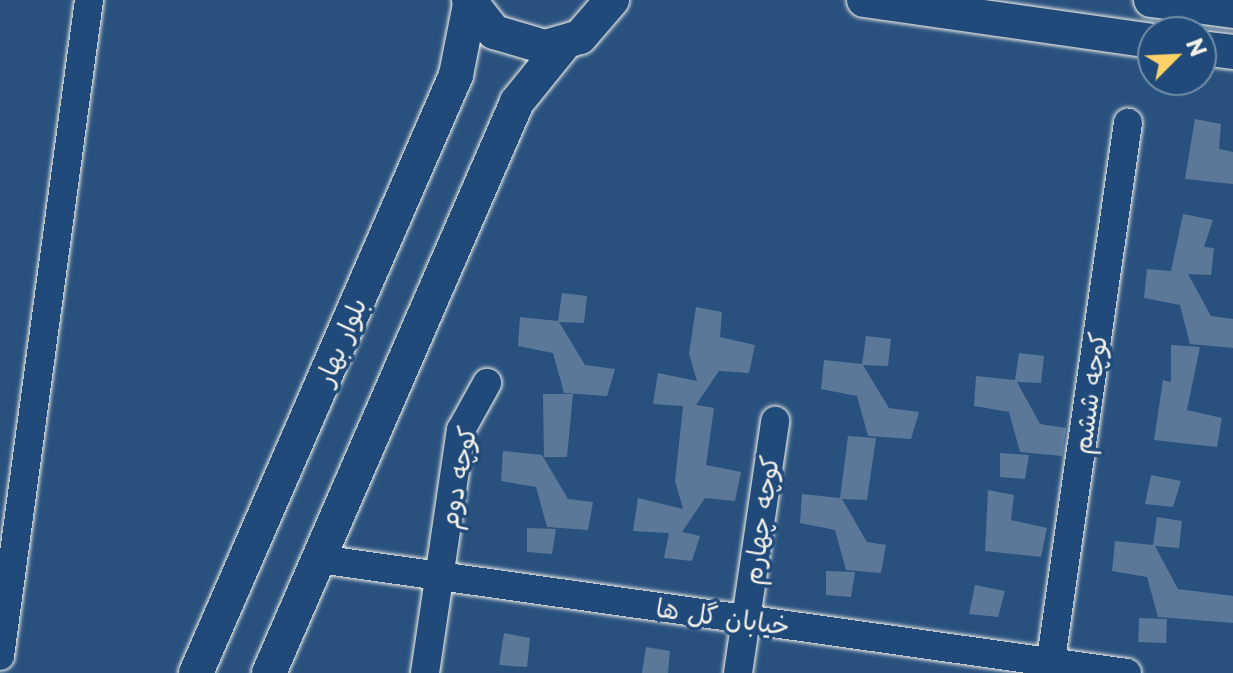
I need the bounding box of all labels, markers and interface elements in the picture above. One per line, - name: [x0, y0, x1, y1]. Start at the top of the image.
- north arrow: [1137, 16, 1217, 96]
- text: N: [1179, 32, 1216, 62]
- street label: بلوار بهار: [308, 293, 372, 389]
- street label: کوچه ششم: [1065, 330, 1113, 456]
- street label: کوچه دوم: [432, 423, 482, 531]
- street label: کوچه چهارم: [736, 453, 784, 587]
- street label: خیابان گل ها: [654, 591, 792, 641]

